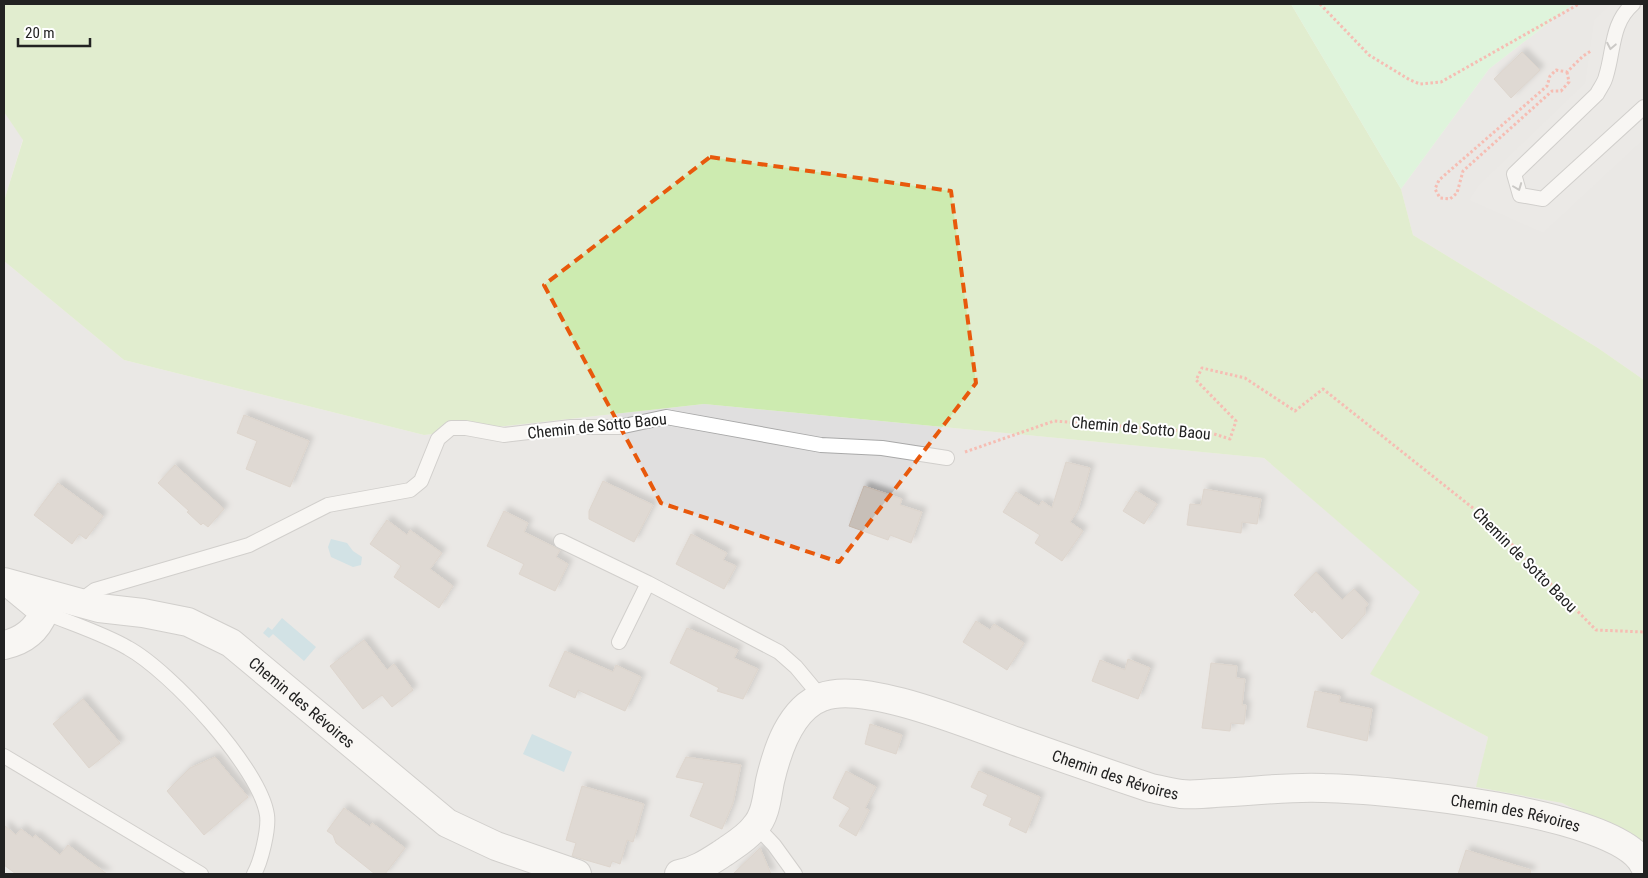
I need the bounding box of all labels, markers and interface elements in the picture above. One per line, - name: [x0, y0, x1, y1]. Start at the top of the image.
- scale bar: [18, 15, 90, 47]
- text: 20 m: [25, 24, 55, 42]
- one-way arrow: [1607, 42, 1617, 51]
- one-way arrow: [1512, 182, 1522, 191]
- street label: Chemin de Sotto Baou: [526, 409, 668, 443]
- street label: Chemin de Sotto Baou: [1070, 412, 1212, 444]
- street label: Chemin de Sotto Baou: [1469, 504, 1581, 616]
- street label: Chemin des Révoires: [245, 653, 359, 752]
- street label: Chemin des Révoires: [1050, 745, 1180, 803]
- street label: Chemin des Révoires: [1449, 790, 1583, 835]

